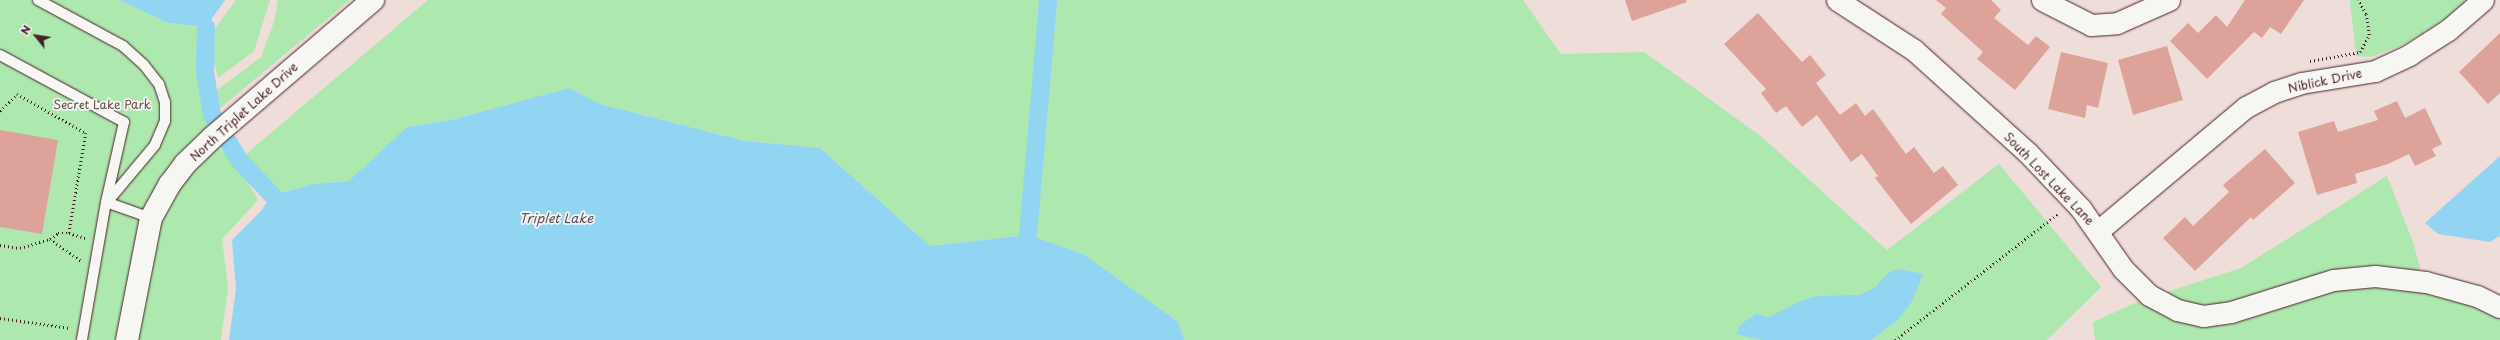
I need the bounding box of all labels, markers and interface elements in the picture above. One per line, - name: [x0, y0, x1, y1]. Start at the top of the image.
- north arrow: [16, 16, 56, 56]
- text: N: [16, 22, 35, 38]
- street label: North Triplet Lake Drive: [187, 59, 301, 165]
- street label: Niblick Drive: [2287, 66, 2363, 96]
- park label: Secret Lake Park: [52, 98, 152, 112]
- street label: South Lost Lake Lane: [2001, 130, 2097, 228]
- water label: Triplet Lake: [518, 210, 594, 226]

